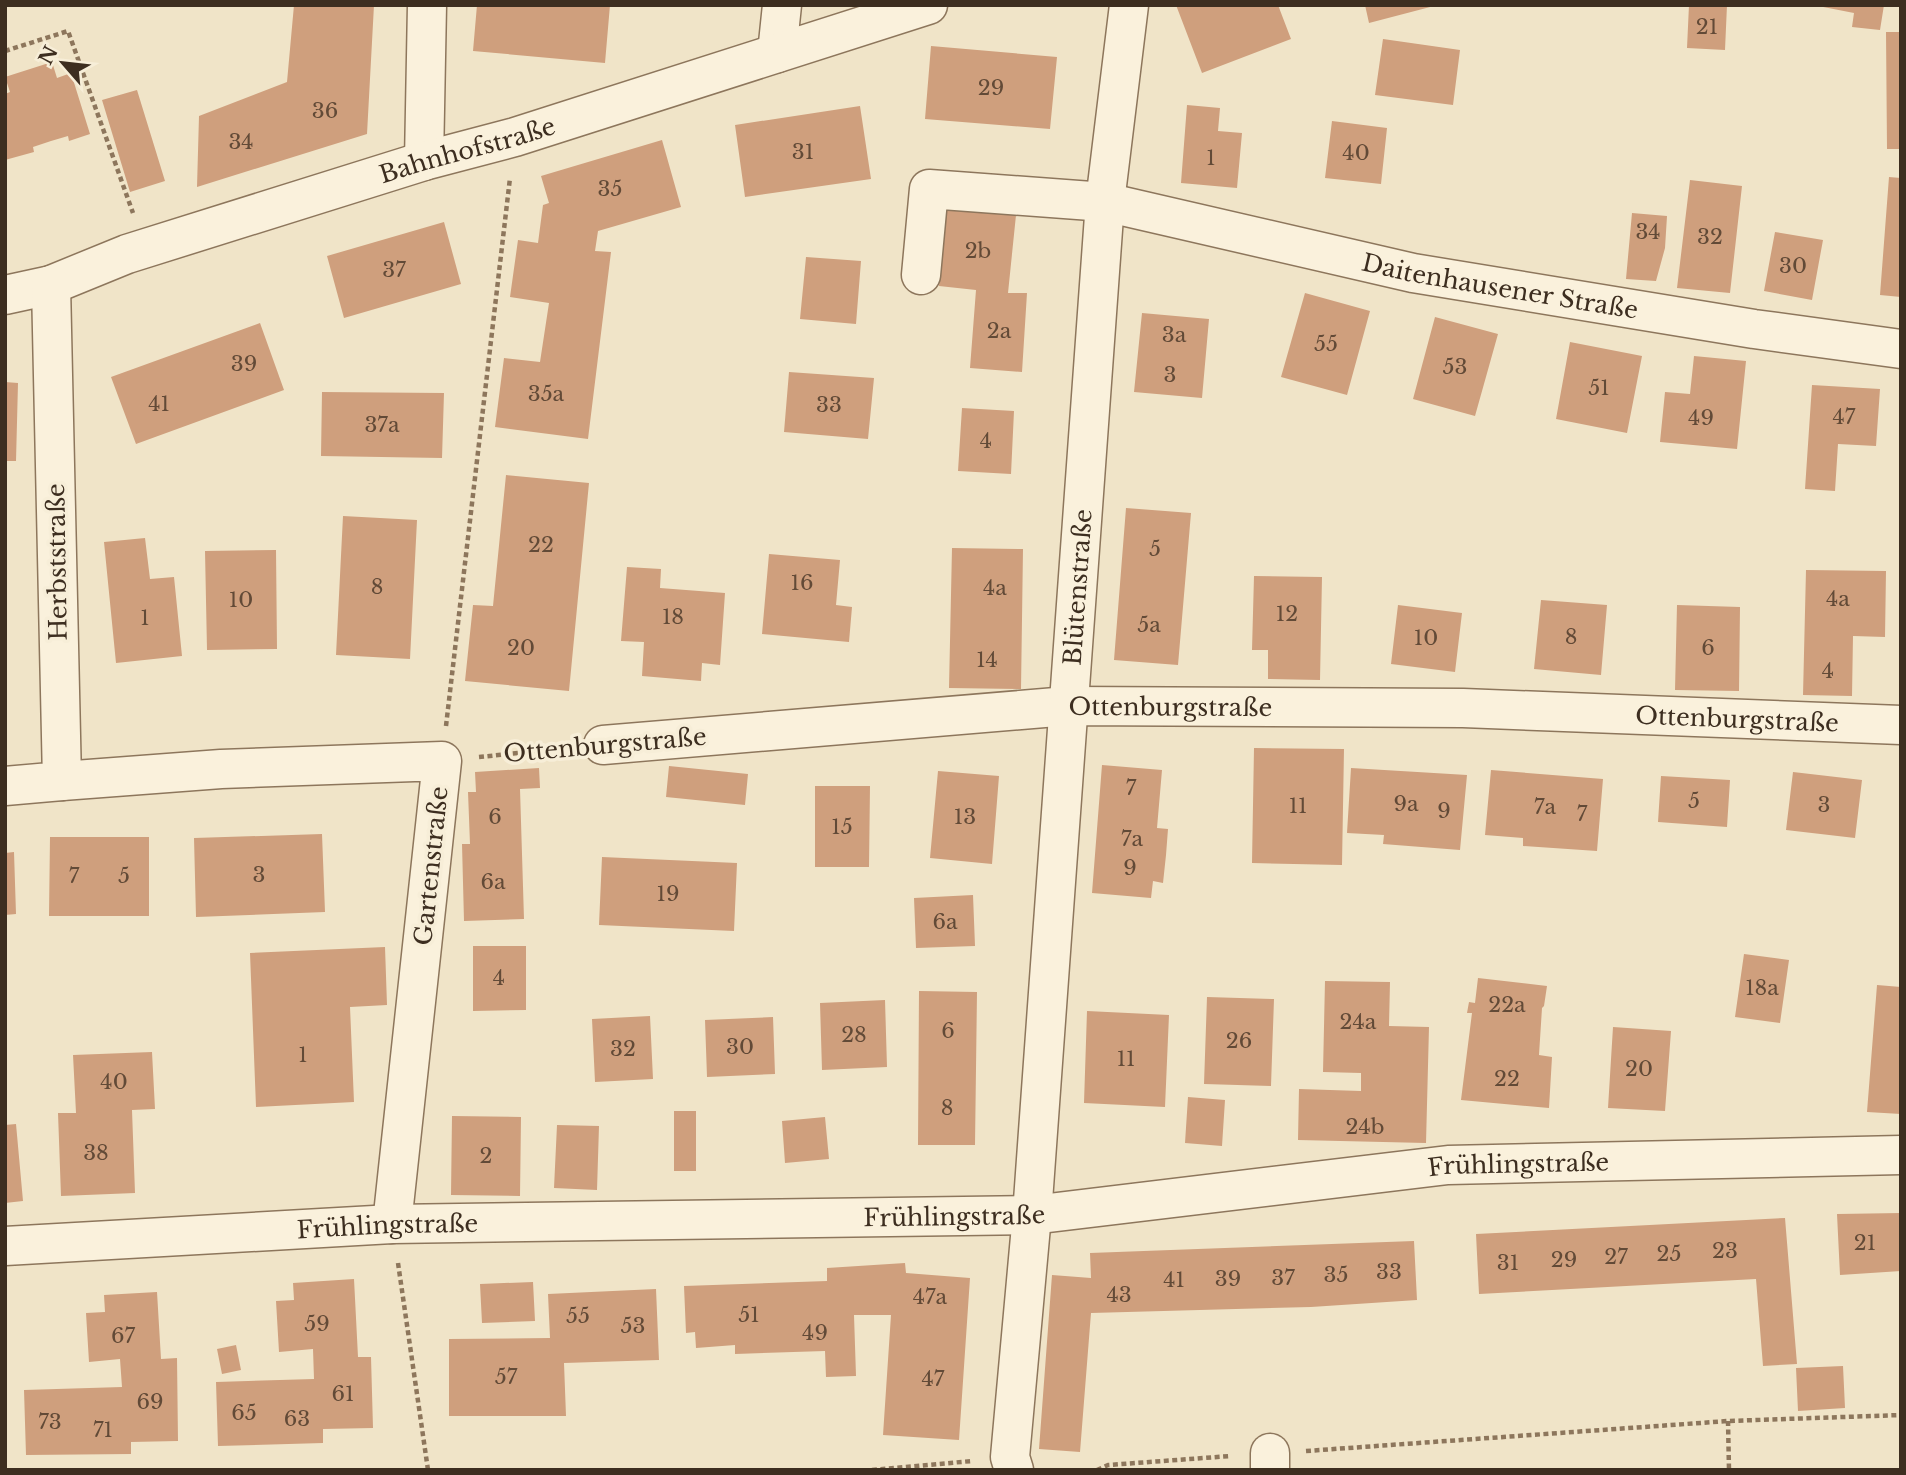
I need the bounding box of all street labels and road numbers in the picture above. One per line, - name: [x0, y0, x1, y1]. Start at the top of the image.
- street label: Bahnhofstraße: [376, 111, 559, 189]
- street label: Daitenhausener Straße: [1359, 247, 1640, 324]
- street label: Herbststraße: [41, 483, 73, 641]
- street label: Blütenstraße: [1057, 508, 1097, 666]
- street label: Ottenburgstraße: [1068, 692, 1272, 722]
- street label: Ottenburgstraße: [1635, 700, 1840, 737]
- street label: Ottenburgstraße: [502, 722, 708, 768]
- street label: Gartenstraße: [408, 785, 454, 947]
- street label: Frühlingstraße: [1426, 1147, 1609, 1182]
- street label: Frühlingstraße: [863, 1199, 1047, 1232]
- street label: Frühlingstraße: [296, 1208, 478, 1244]

